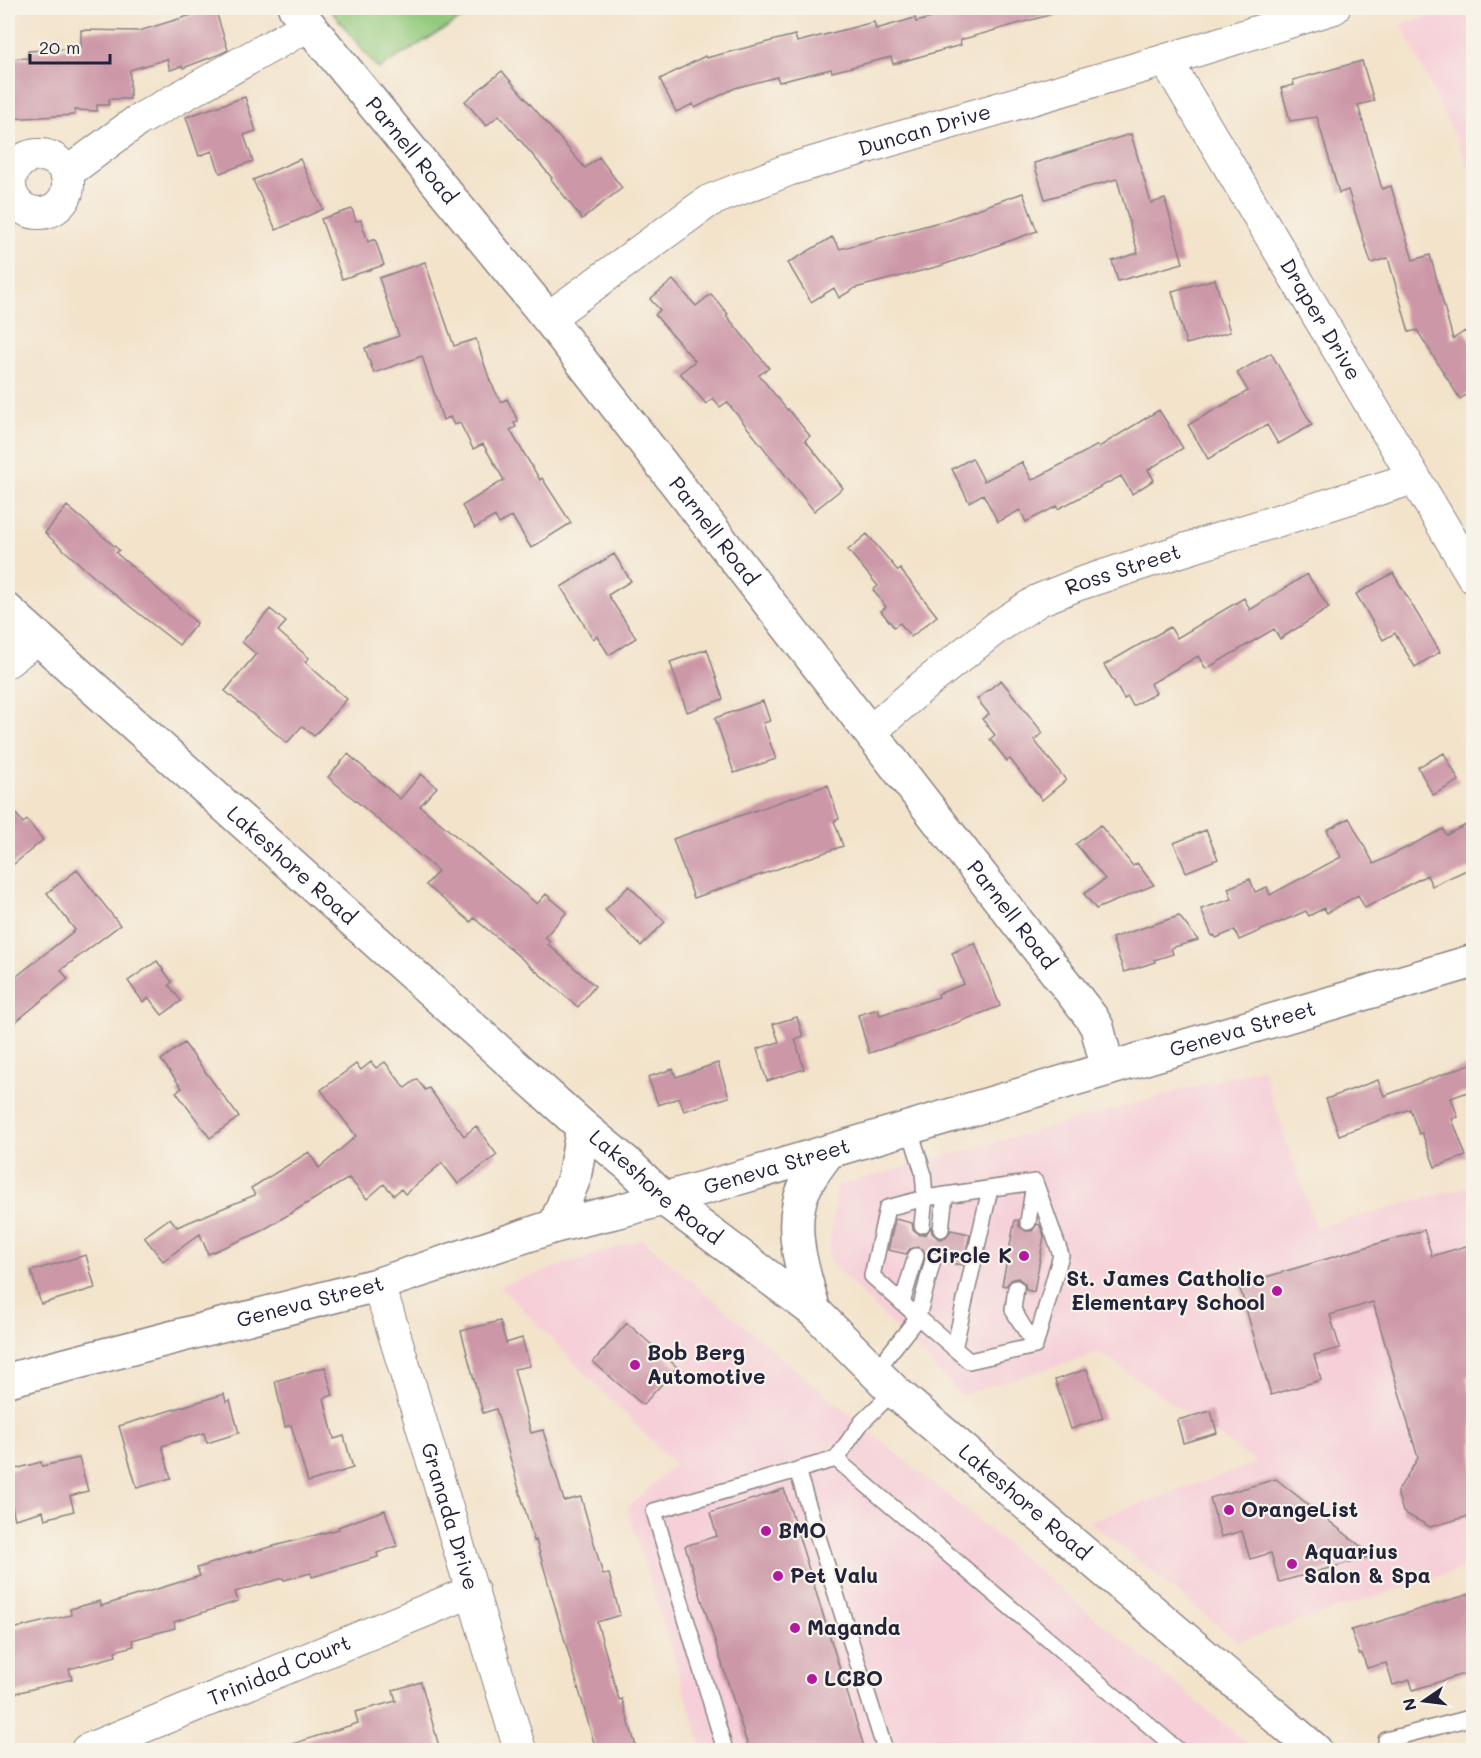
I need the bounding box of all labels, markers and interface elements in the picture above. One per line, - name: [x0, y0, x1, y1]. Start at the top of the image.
- scale bar: [30, 27, 110, 65]
- text: 20 m: [39, 35, 80, 59]
- street label: Parnell Road: [361, 90, 464, 209]
- street label: Duncan Drive: [855, 97, 994, 161]
- street label: Draper Drive: [1275, 253, 1368, 385]
- street label: Parnell Road: [664, 470, 766, 590]
- street label: Ross Street: [1061, 537, 1184, 600]
- street label: Lakeshore Road: [222, 799, 363, 930]
- street label: Parnell Road: [962, 854, 1064, 974]
- street label: Geneva Street: [1166, 993, 1319, 1062]
- street label: Lakeshore Road: [584, 1123, 728, 1250]
- street label: Geneva Street: [700, 1131, 852, 1199]
- place label: Circle K: [926, 1241, 1012, 1268]
- marker: Circle K: [1017, 1249, 1031, 1263]
- place label: St. James Catholic Elementary School: [1066, 1264, 1265, 1316]
- street label: Geneva Street: [233, 1268, 387, 1333]
- marker: St. James Catholic Elementary School: [1270, 1284, 1284, 1298]
- place label: Bob Berg Automotive: [647, 1338, 765, 1389]
- marker: Bob Berg Automotive: [628, 1358, 642, 1372]
- street label: Lakeshore Road: [954, 1437, 1097, 1565]
- street label: Granada Drive: [416, 1439, 486, 1593]
- place label: OrangeList: [1241, 1495, 1358, 1522]
- marker: OrangeList: [1222, 1503, 1236, 1517]
- place label: BMO: [778, 1516, 826, 1543]
- marker: BMO: [759, 1524, 773, 1538]
- place label: Aquarius Salon & Spa: [1304, 1537, 1431, 1588]
- marker: Aquarius Salon & Spa: [1285, 1557, 1299, 1571]
- place label: Pet Valu: [790, 1561, 878, 1588]
- marker: Pet Valu: [771, 1569, 785, 1583]
- place label: Maganda: [807, 1613, 901, 1640]
- marker: Maganda: [788, 1621, 802, 1635]
- street label: Trinidad Court: [203, 1628, 354, 1711]
- place label: LCBO: [824, 1664, 883, 1691]
- north arrow: [1394, 1671, 1454, 1731]
- marker: LCBO: [805, 1672, 819, 1686]
- text: N: [1397, 1696, 1421, 1713]

